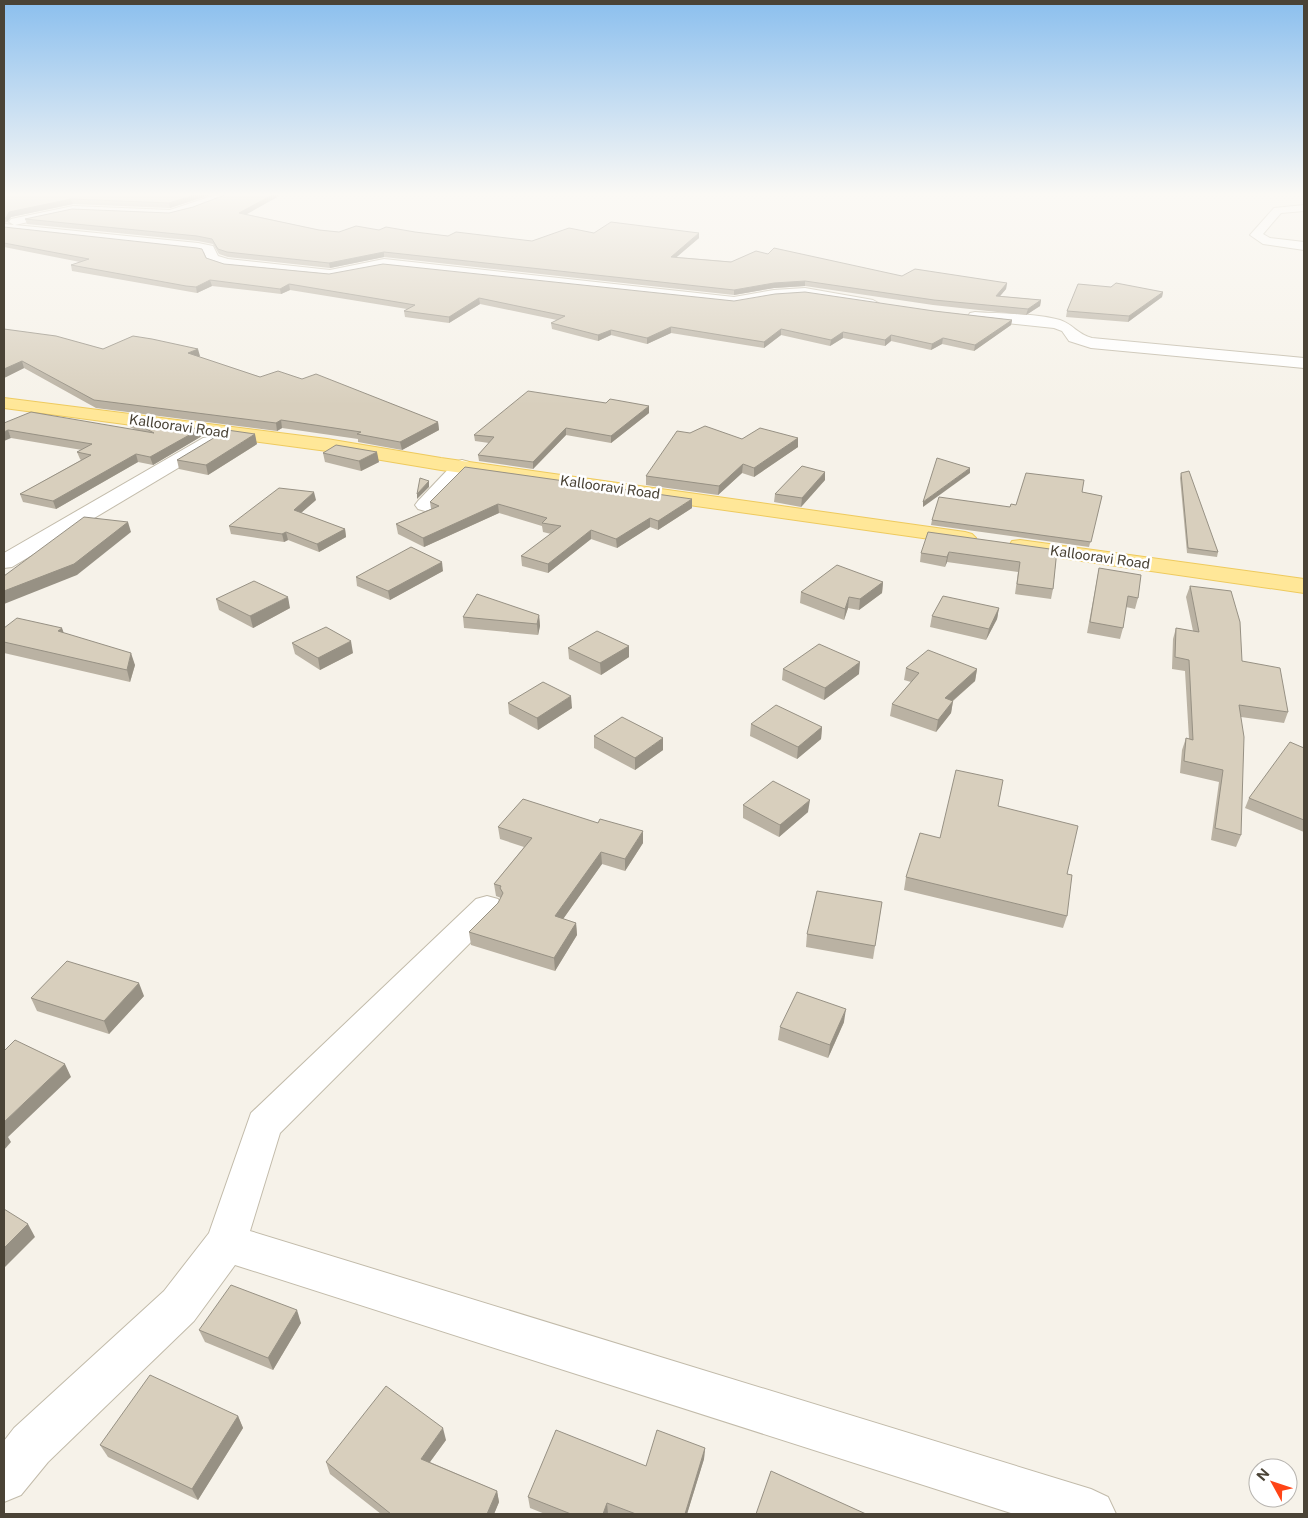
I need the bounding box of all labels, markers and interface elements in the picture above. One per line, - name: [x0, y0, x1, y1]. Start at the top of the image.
- street label: Kallooravi Road: [128, 411, 230, 441]
- street label: Kallooravi Road: [559, 472, 661, 502]
- street label: Kallooravi Road: [1049, 542, 1151, 572]
- north arrow: [1248, 1458, 1298, 1508]
- text: N: [1253, 1465, 1273, 1484]

